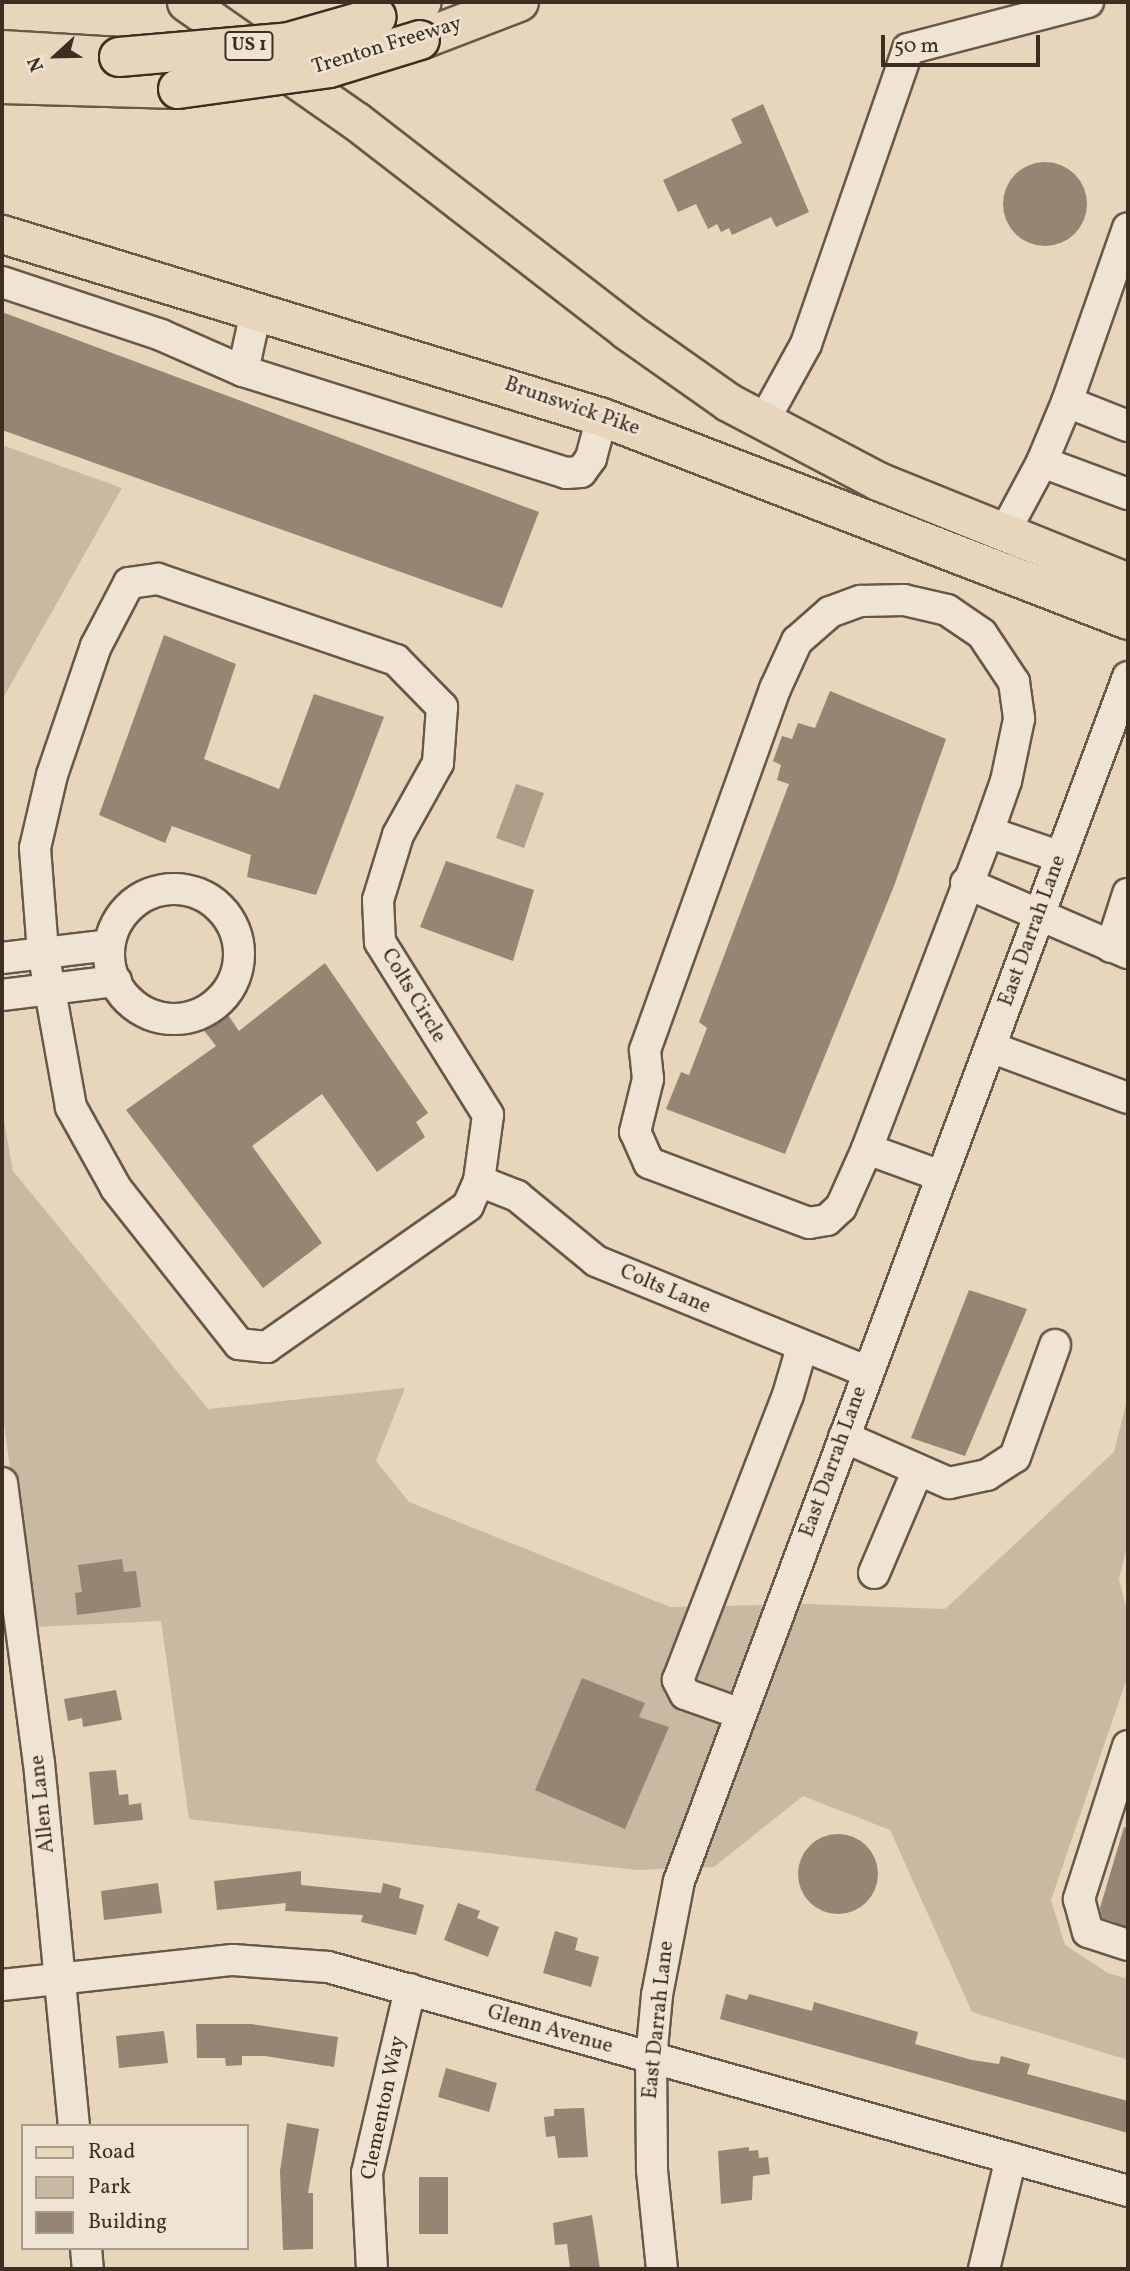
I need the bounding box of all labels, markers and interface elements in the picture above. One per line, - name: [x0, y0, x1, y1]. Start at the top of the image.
- street label: Trenton Freeway: [309, 11, 465, 81]
- north arrow: [21, 21, 91, 91]
- scale bar: [885, 21, 1044, 65]
- road number: US 1: [223, 30, 275, 61]
- text: 50 m: [894, 32, 939, 61]
- text: N: [22, 53, 51, 75]
- street label: Brunswick Pike: [501, 372, 643, 442]
- street label: East Darrah Lane: [994, 852, 1072, 1010]
- street label: Colts Circle: [375, 944, 451, 1048]
- street label: Colts Lane: [616, 1260, 714, 1320]
- street label: East Darrah Lane: [795, 1383, 873, 1541]
- street label: Allen Lane: [25, 1754, 61, 1854]
- street label: East Darrah Lane: [638, 1940, 680, 2100]
- street label: Glenn Avenue: [484, 2000, 616, 2060]
- street label: Clementon Way: [356, 2034, 412, 2182]
- legend: [21, 2124, 248, 2250]
- text: Road: [88, 2138, 135, 2167]
- text: Park: [88, 2173, 131, 2202]
- text: Building: [88, 2208, 167, 2237]

